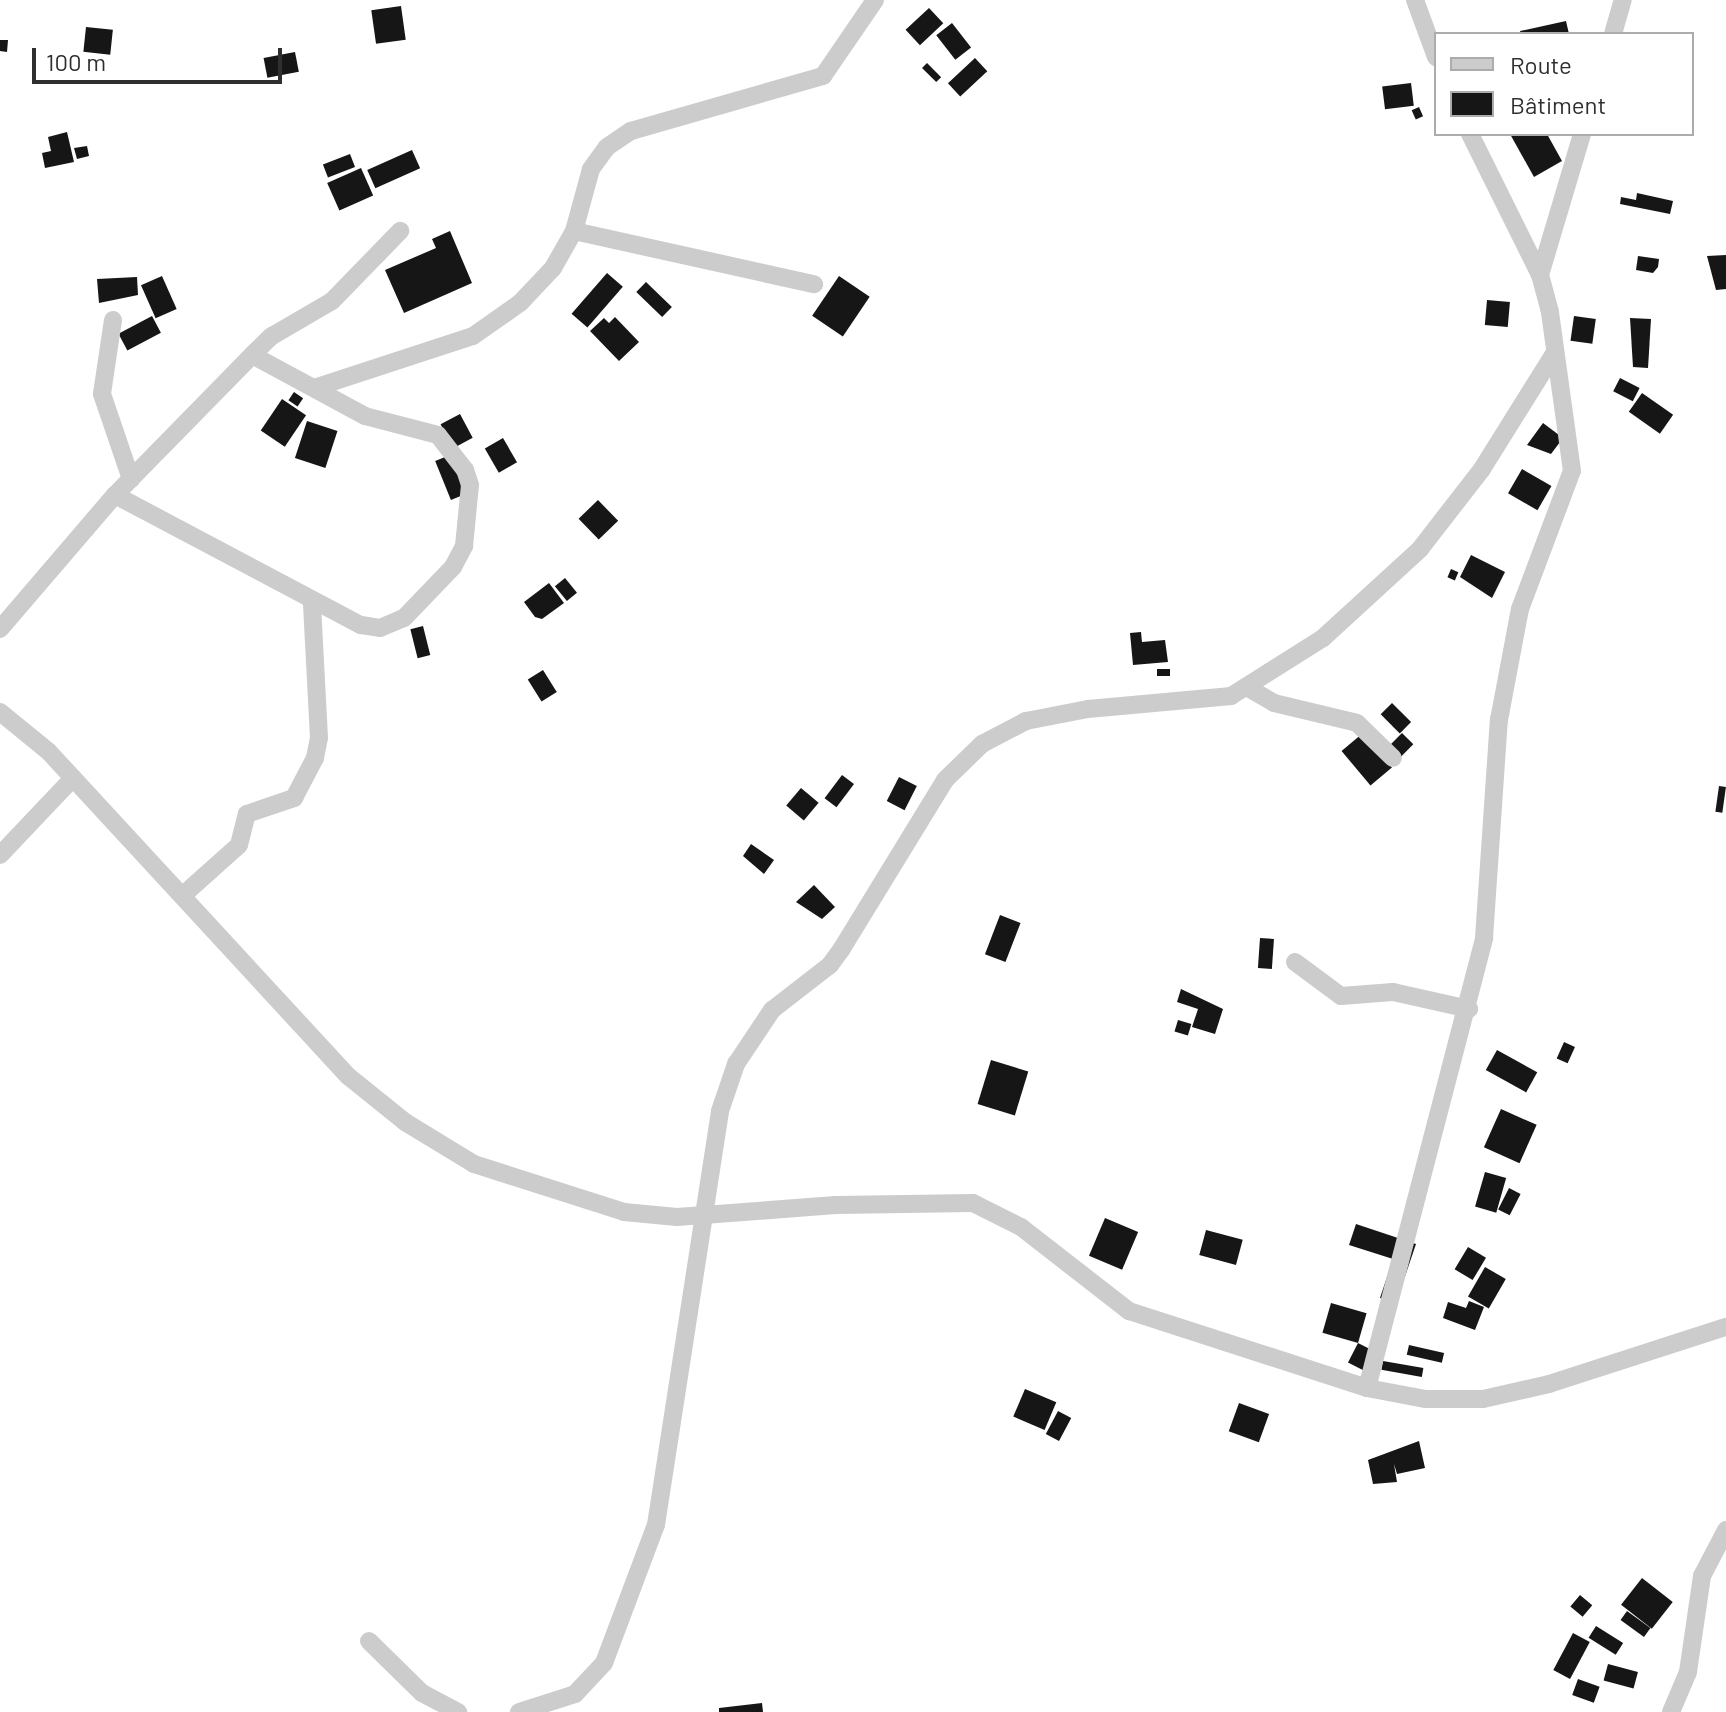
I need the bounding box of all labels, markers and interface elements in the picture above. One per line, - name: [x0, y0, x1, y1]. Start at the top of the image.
- scale bar: [36, 32, 286, 82]
- legend: [1434, 32, 1694, 136]
- text: 100 m: [46, 47, 106, 76]
- text: Route: [1510, 50, 1572, 79]
- text: Bâtiment: [1510, 90, 1606, 119]

